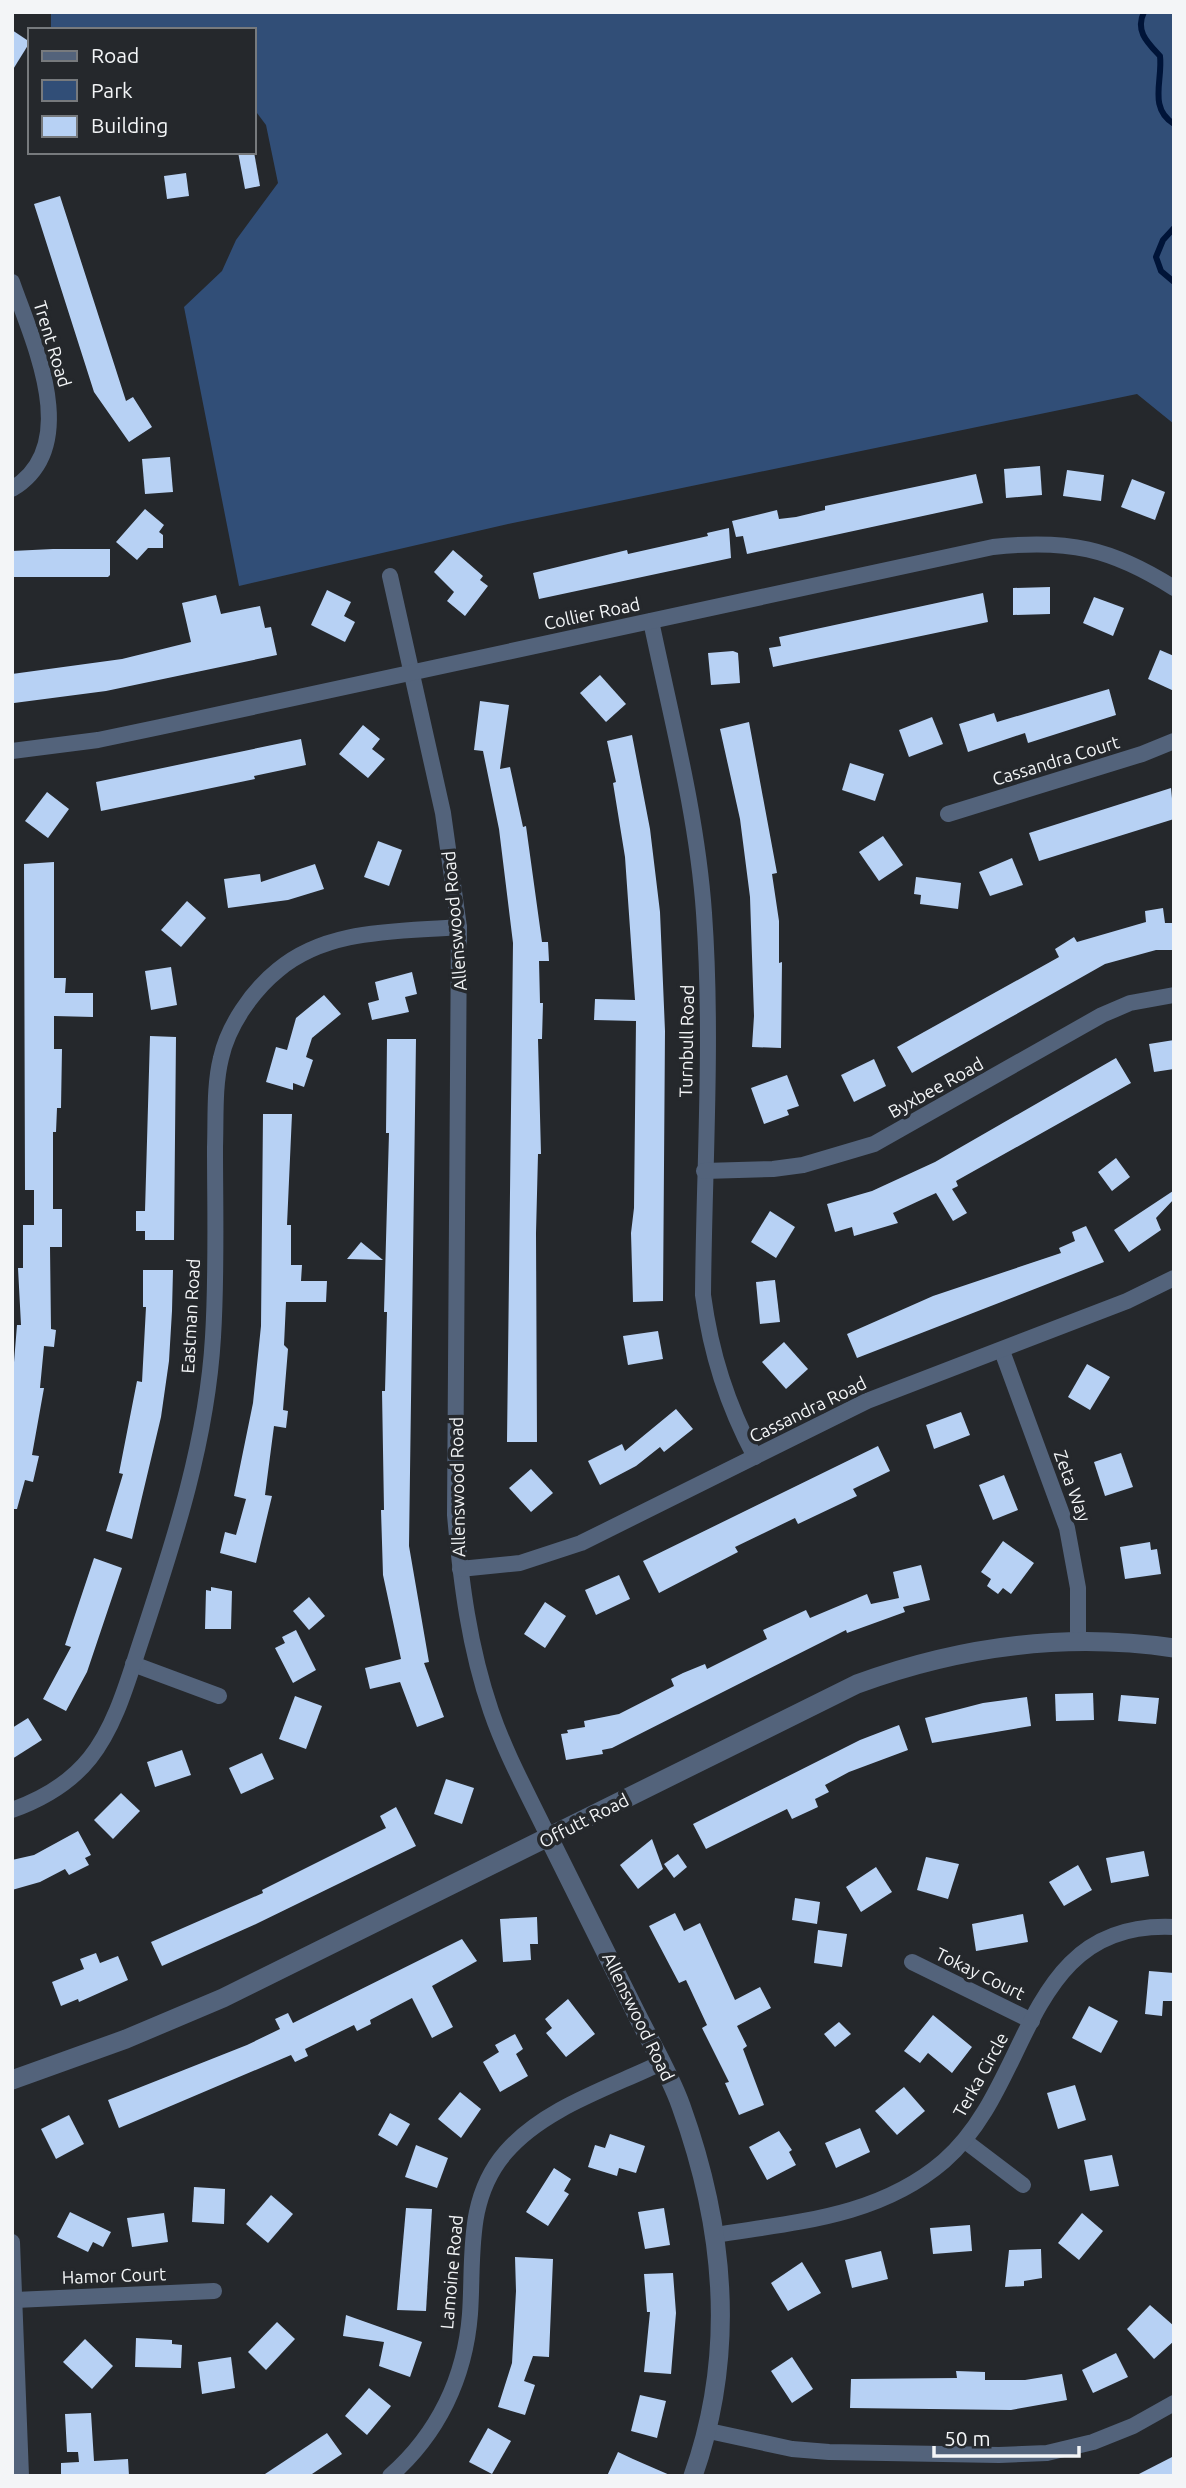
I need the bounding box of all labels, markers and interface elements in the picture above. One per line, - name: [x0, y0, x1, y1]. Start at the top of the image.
- legend: [28, 28, 256, 154]
- text: Road: [91, 43, 139, 67]
- text: Park: [91, 78, 133, 102]
- text: Building: [91, 113, 168, 137]
- street label: Trent Road: [30, 298, 76, 389]
- street label: Collier Road: [542, 593, 642, 633]
- street label: Cassandra Court: [990, 731, 1122, 789]
- street label: Allenswood Road: [438, 850, 470, 992]
- street label: Turnbull Road: [675, 984, 697, 1098]
- street label: Byxbee Road: [885, 1053, 986, 1121]
- street label: Eastman Road: [177, 1258, 203, 1374]
- street label: Cassandra Road: [746, 1372, 869, 1446]
- street label: Allenswood Road: [446, 1417, 468, 1557]
- street label: Zeta Way: [1051, 1447, 1095, 1524]
- street label: Offutt Road: [535, 1789, 632, 1851]
- street label: Tokay Court: [933, 1943, 1028, 2003]
- street label: Allenswood Road: [599, 1949, 679, 2084]
- street label: Terka Circle: [949, 2029, 1012, 2120]
- street label: Lamoine Road: [436, 2214, 466, 2330]
- street label: Hamor Court: [61, 2263, 167, 2287]
- scale bar: [934, 2414, 1079, 2458]
- text: 50 m: [944, 2426, 991, 2450]

